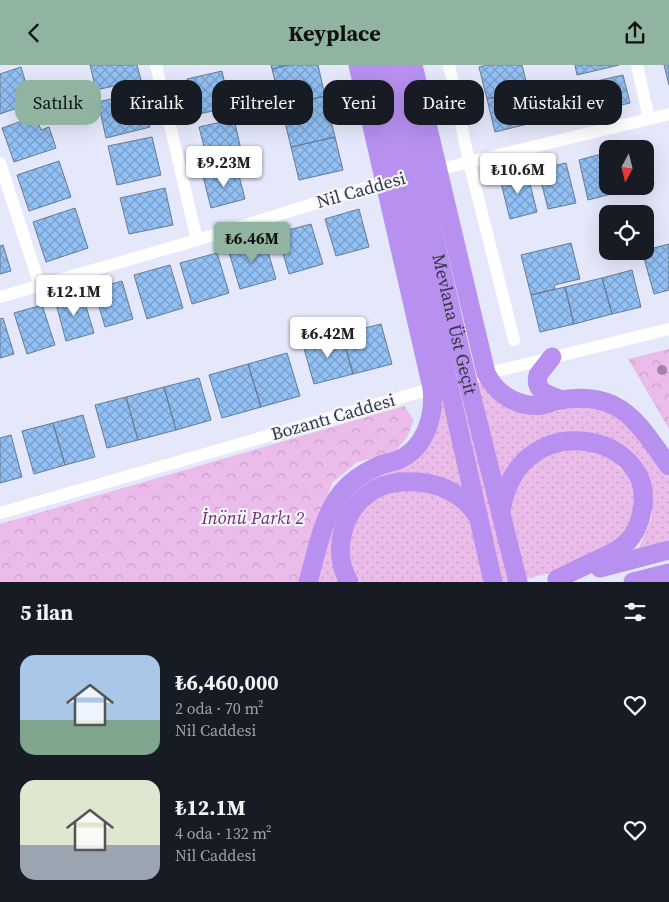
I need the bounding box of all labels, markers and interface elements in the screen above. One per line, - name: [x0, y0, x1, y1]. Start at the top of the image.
- text: Keyplace: [288, 18, 381, 48]
- icon: back: [20, 19, 48, 47]
- icon: share: [621, 19, 649, 47]
- chip: Satılık: [15, 80, 101, 125]
- chip: Kiralık: [111, 80, 202, 125]
- chip: Filtreler: [212, 80, 313, 125]
- chip: Yeni: [323, 80, 394, 125]
- chip: Daire: [404, 80, 484, 125]
- chip: Müstakil ev: [494, 80, 622, 125]
- north arrow: [599, 140, 654, 195]
- map controls: [599, 140, 654, 260]
- pin: ₺9.23M: [183, 145, 265, 188]
- text: ₺9.23M: [197, 151, 251, 173]
- pin: ₺10.6M: [477, 153, 559, 195]
- text: ₺10.6M: [491, 158, 545, 180]
- street label: Nil Caddesi: [313, 165, 408, 214]
- button: locate: [599, 205, 654, 260]
- pin: ₺6.46M: [211, 221, 293, 264]
- text: ₺6.46M: [225, 227, 279, 249]
- street label: Mevlana Üst Geçit: [426, 251, 484, 397]
- pin: ₺12.1M: [33, 275, 115, 317]
- text: ₺12.1M: [47, 280, 101, 302]
- pin: ₺6.42M: [287, 317, 369, 359]
- text: ₺6.42M: [301, 322, 355, 344]
- street label: Bozantı Caddesi: [268, 387, 398, 446]
- park label: İnönü Parkı 2: [200, 505, 305, 530]
- text: 5 ilan: [20, 598, 73, 627]
- icon: filters: [621, 598, 649, 626]
- text: ₺6,460,000: [175, 668, 279, 697]
- icon: home: [60, 675, 120, 735]
- icon: heart: [621, 691, 649, 719]
- text: 2 oda · 70 m²: [175, 697, 264, 719]
- text: Nil Caddesi: [175, 719, 256, 741]
- text: ₺12.1M: [175, 793, 246, 822]
- icon: home: [60, 800, 120, 860]
- icon: heart: [621, 816, 649, 844]
- text: 4 oda · 132 m²: [175, 822, 272, 844]
- text: Nil Caddesi: [175, 844, 256, 866]

